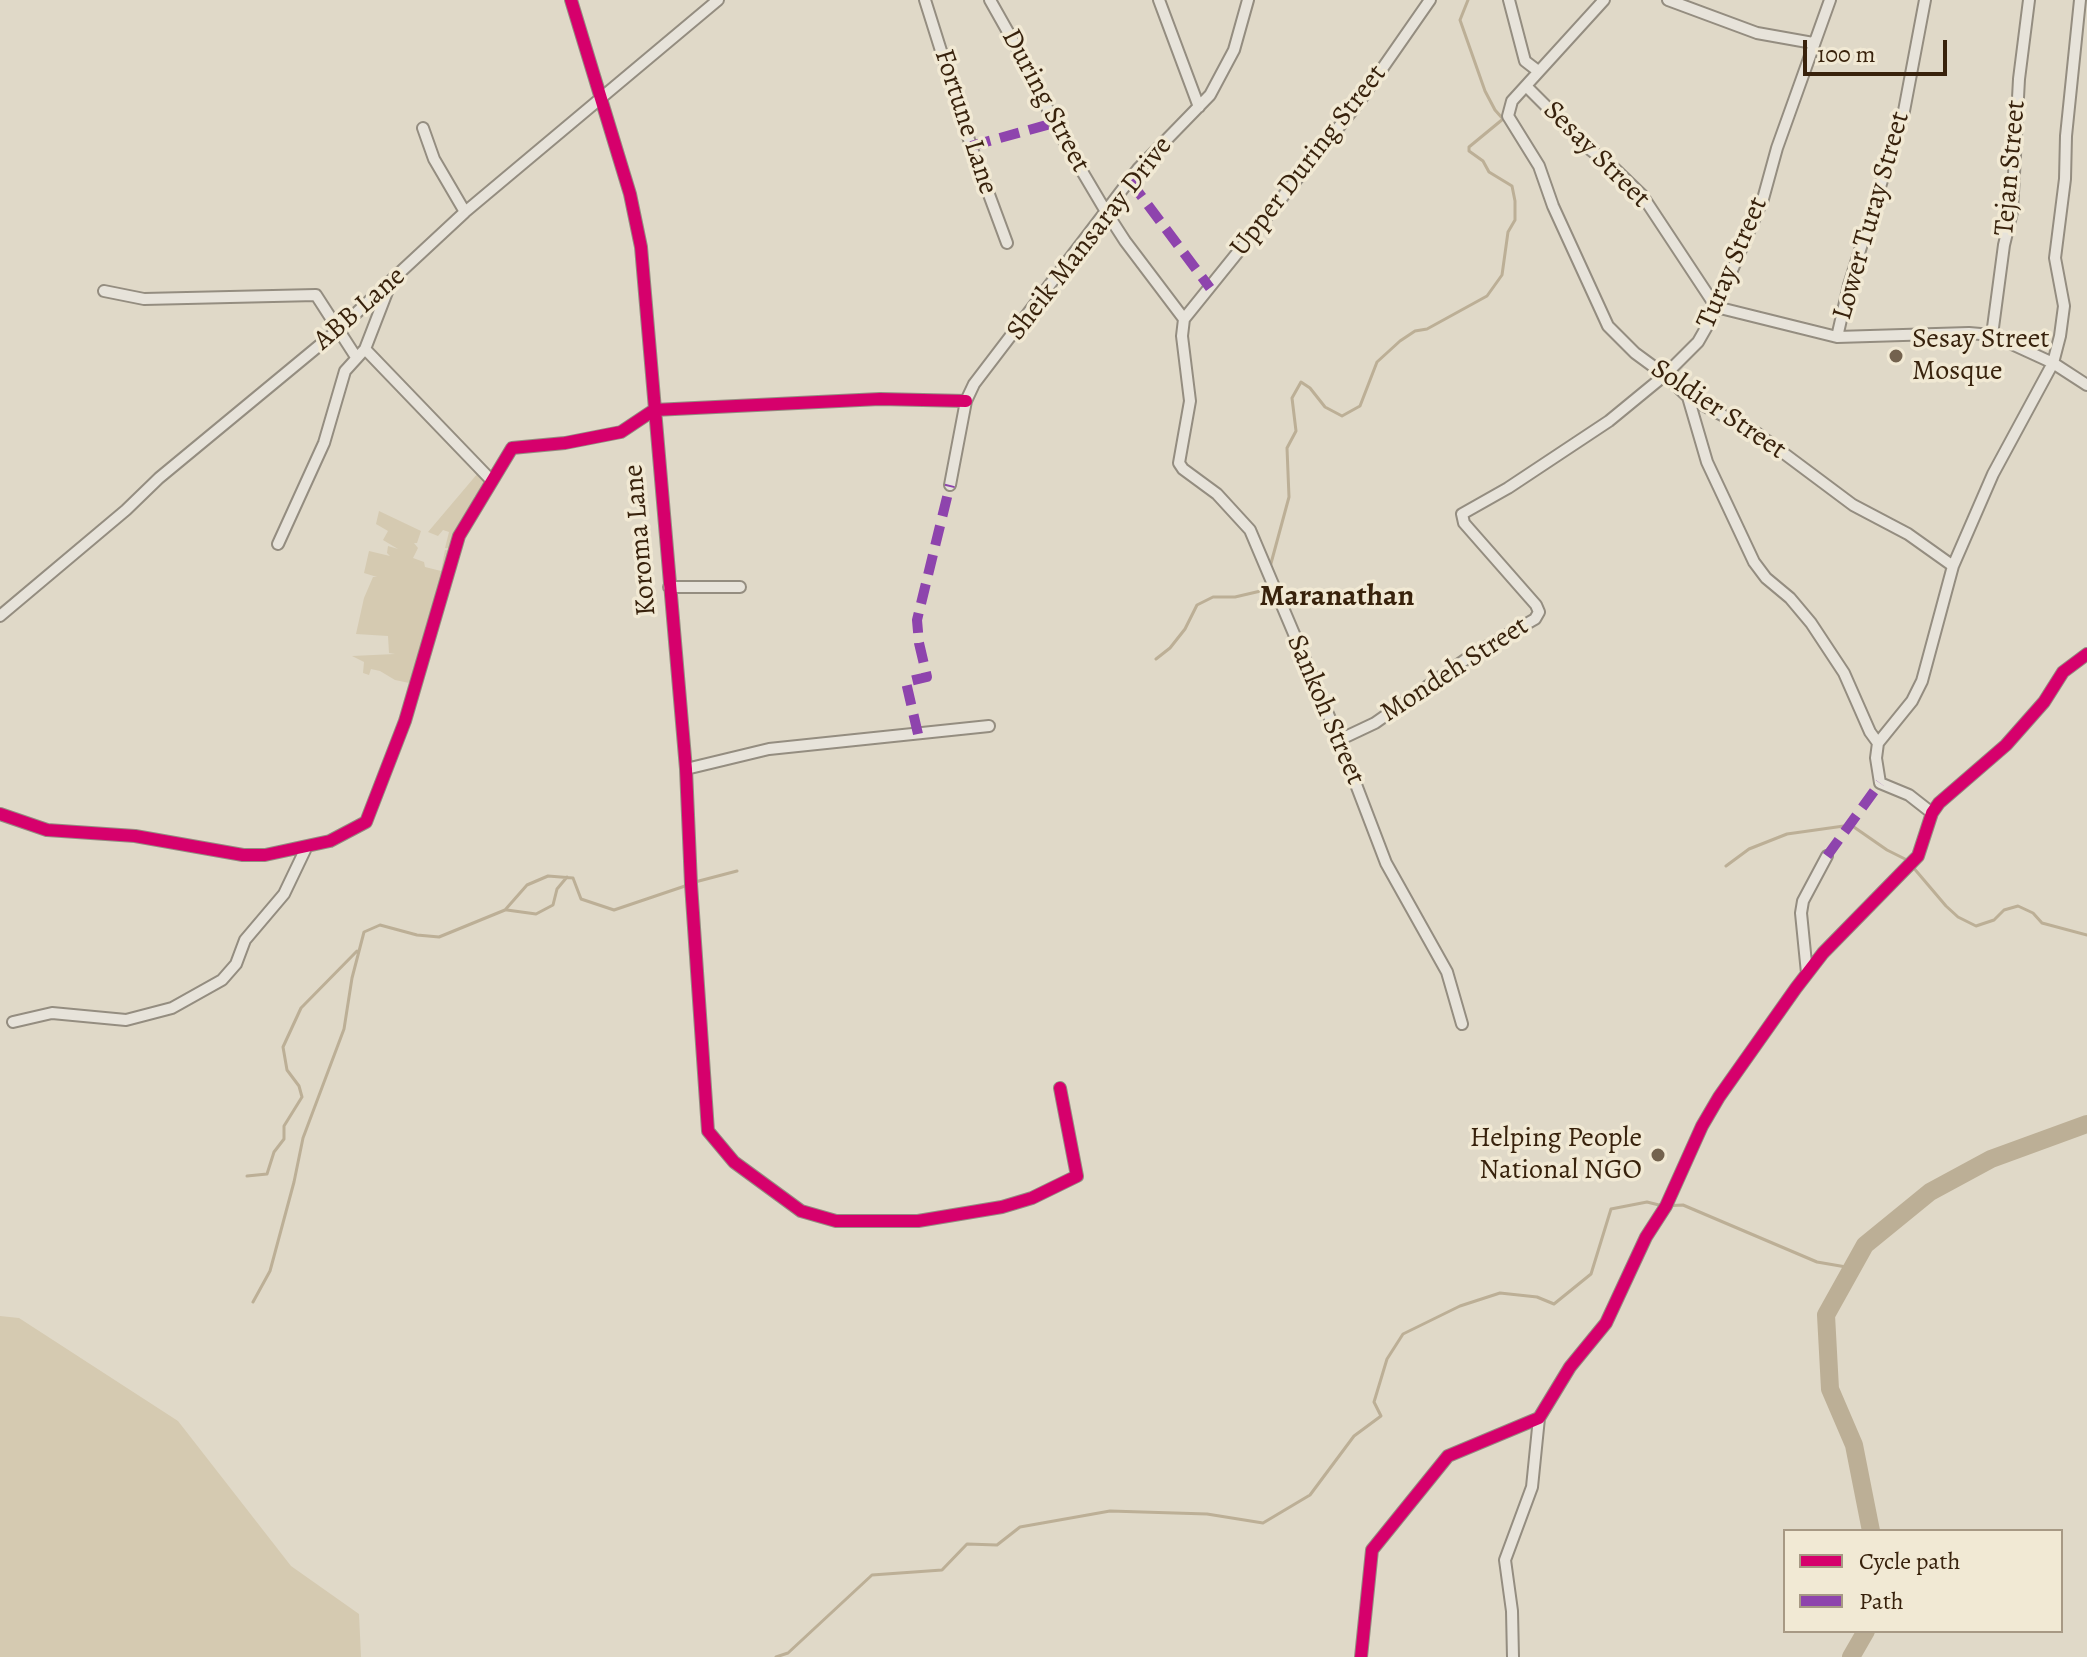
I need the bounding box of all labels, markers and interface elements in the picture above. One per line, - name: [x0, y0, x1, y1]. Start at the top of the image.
- street label: During Street: [993, 24, 1097, 178]
- scale bar: [1807, 24, 1951, 74]
- text: 100 m: [1817, 38, 1876, 70]
- street label: Fortune Lane: [926, 45, 1004, 199]
- street label: Upper During Street: [1224, 58, 1394, 264]
- street label: Sesay Street: [1536, 95, 1656, 215]
- street label: Tejan Street: [1988, 99, 2034, 237]
- street label: Lower Turay Street: [1826, 108, 1918, 324]
- street label: Sheik Mansaray Drive: [1000, 130, 1180, 348]
- street label: Turay Street: [1690, 192, 1776, 334]
- street label: ABB Lane: [307, 260, 413, 358]
- place label: Sesay Street Mosque: [1912, 323, 2049, 389]
- marker: Sesay Street Mosque: [1887, 347, 1905, 365]
- street label: Soldier Street: [1644, 353, 1792, 467]
- street label: Koroma Lane: [618, 463, 664, 617]
- district label: Maranathan: [1260, 580, 1414, 616]
- street label: Mondeh Street: [1375, 610, 1535, 730]
- street label: Sankoh Street: [1278, 630, 1372, 790]
- place label: Helping People National NGO: [1470, 1122, 1642, 1188]
- marker: Helping People National NGO: [1649, 1146, 1667, 1164]
- legend: [1783, 1529, 2063, 1633]
- text: Cycle path: [1859, 1545, 1960, 1577]
- text: Path: [1859, 1585, 1904, 1617]

